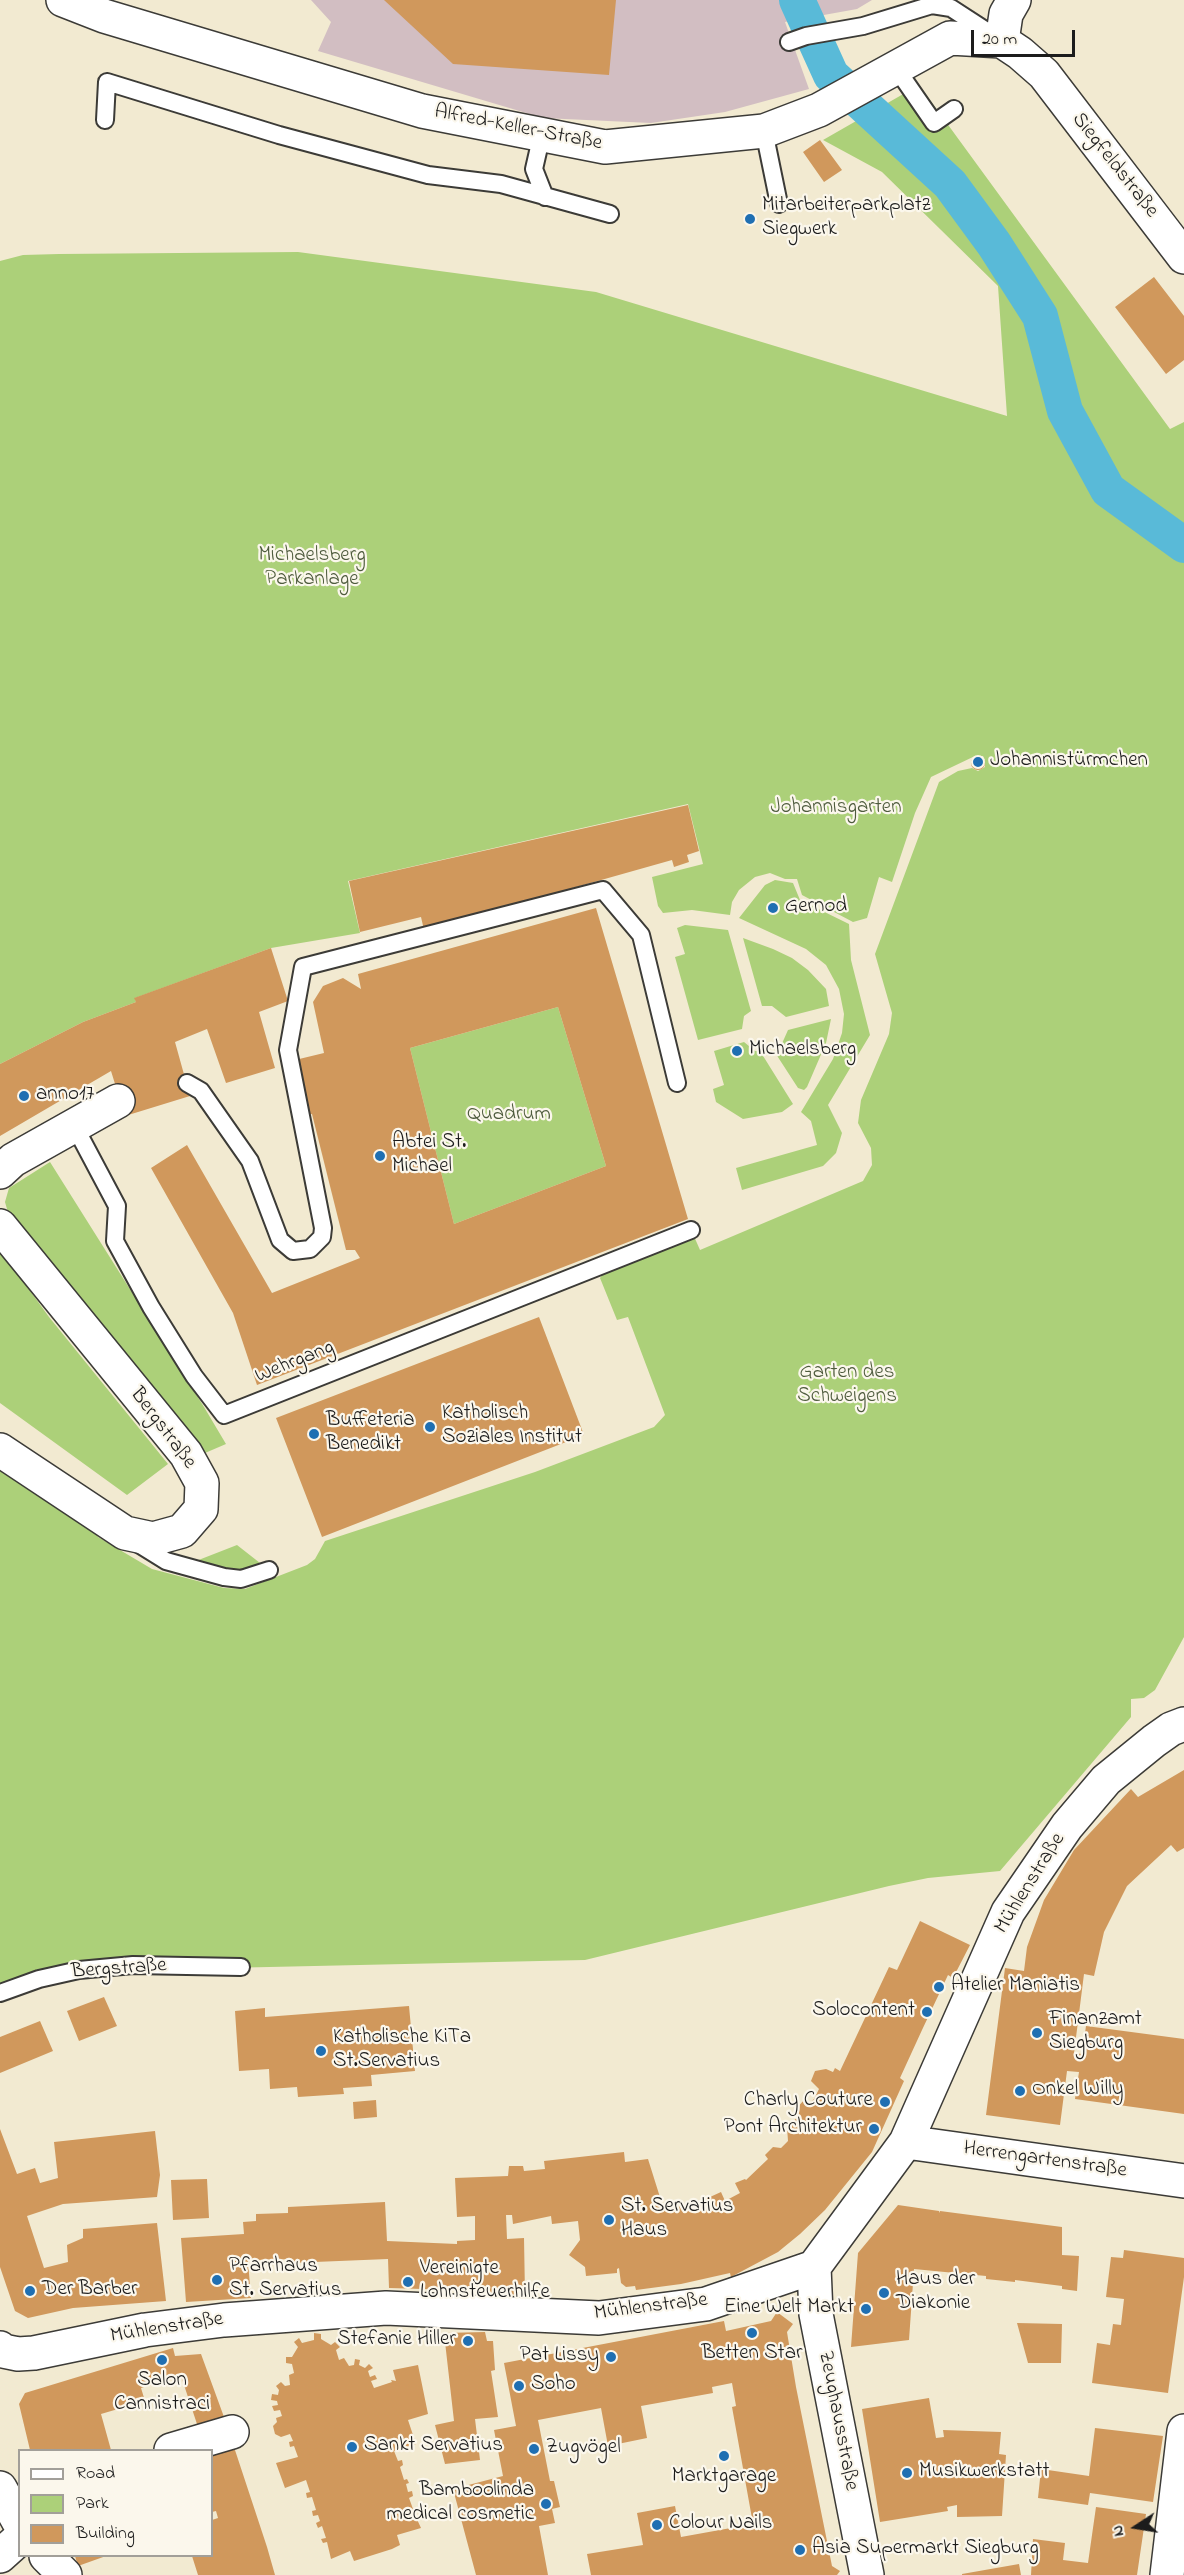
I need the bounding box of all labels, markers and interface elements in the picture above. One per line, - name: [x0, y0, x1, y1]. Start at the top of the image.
- scale bar: [974, 18, 1078, 56]
- text: 20 m: [982, 27, 1017, 53]
- street label: Alfred-Keller-Straße: [432, 100, 604, 158]
- street label: Siegfeldstraße: [1065, 108, 1163, 224]
- place label: Mitarbeiterparkplatz Siegwerk: [762, 194, 931, 244]
- marker: Mitarbeiterparkplatz Siegwerk: [743, 212, 757, 226]
- park label: Michaelsberg Parkanlage: [258, 544, 366, 594]
- place label: Johannistürmchen: [990, 749, 1148, 775]
- marker: Johannistürmchen: [971, 755, 985, 769]
- park label: Johannisgarten: [770, 796, 902, 822]
- place label: Gernod: [785, 895, 847, 921]
- marker: Gernod: [766, 901, 780, 915]
- place label: Michaelsberg: [749, 1038, 856, 1064]
- marker: Michaelsberg: [730, 1044, 744, 1058]
- place label: anno17: [36, 1083, 94, 1109]
- marker: anno17: [17, 1089, 31, 1103]
- park label: Quadrum: [467, 1103, 551, 1129]
- place label: Abtei St. Michael: [392, 1131, 466, 1181]
- marker: Abtei St. Michael: [373, 1149, 387, 1163]
- street label: Wehrgang: [252, 1336, 338, 1390]
- park label: Garten des Schweigens: [797, 1361, 897, 1411]
- street label: Bergstraße: [123, 1383, 201, 1475]
- place label: Katholisch Soziales Institut: [442, 1402, 582, 1452]
- place label: Buffeteria Benedikt: [326, 1409, 415, 1459]
- marker: Katholisch Soziales Institut: [423, 1420, 437, 1434]
- marker: Buffeteria Benedikt: [307, 1427, 321, 1441]
- street label: Mühlenstraße: [990, 1829, 1072, 1939]
- street label: Bergstraße: [70, 1954, 168, 1986]
- place label: Atelier Maniatis: [951, 1974, 1080, 2000]
- marker: Atelier Maniatis: [932, 1980, 946, 1994]
- place label: Solocontent: [812, 1999, 915, 2025]
- marker: Solocontent: [920, 2005, 934, 2019]
- place label: Finanzamt Siegburg: [1049, 2008, 1142, 2058]
- place label: Katholische KiTa St.Servatius: [333, 2026, 471, 2076]
- marker: Finanzamt Siegburg: [1030, 2026, 1044, 2040]
- marker: Katholische KiTa St.Servatius: [314, 2044, 328, 2058]
- place label: Onkel Willy: [1032, 2078, 1123, 2104]
- marker: Onkel Willy: [1013, 2084, 1027, 2098]
- place label: Charly Couture: [744, 2089, 873, 2115]
- marker: Charly Couture: [878, 2095, 892, 2109]
- place label: Pont Architektur: [724, 2116, 862, 2142]
- marker: Pont Architektur: [867, 2122, 881, 2136]
- street label: Herrengartenstraße: [962, 2137, 1128, 2185]
- place label: St. Servatius Haus: [621, 2195, 733, 2245]
- marker: St. Servatius Haus: [602, 2213, 616, 2227]
- place label: Pfarrhaus St. Servatius: [229, 2255, 341, 2305]
- place label: Vereinigte Lohnsteuerhilfe: [420, 2257, 550, 2307]
- place label: Haus der Diakonie: [896, 2268, 975, 2318]
- marker: Pfarrhaus St. Servatius: [210, 2273, 224, 2287]
- marker: Vereinigte Lohnsteuerhilfe: [401, 2275, 415, 2289]
- place label: Der Barber: [42, 2278, 138, 2304]
- marker: Der Barber: [23, 2284, 37, 2298]
- marker: Haus der Diakonie: [877, 2286, 891, 2300]
- street label: Mühlenstraße: [593, 2289, 709, 2327]
- place label: Eine Welt Markt: [724, 2296, 854, 2322]
- marker: Eine Welt Markt: [859, 2302, 873, 2316]
- street label: Mühlenstraße: [109, 2308, 225, 2350]
- marker: Betten Star: [745, 2326, 759, 2340]
- place label: Stefanie Hiller: [337, 2328, 456, 2354]
- marker: Stefanie Hiller: [461, 2334, 475, 2348]
- place label: Betten Star: [701, 2342, 803, 2368]
- place label: Pat Lissy: [520, 2344, 599, 2370]
- street label: Zeughausstraße: [811, 2349, 863, 2493]
- marker: Pat Lissy: [604, 2350, 618, 2364]
- marker: Salon Cannistraci: [155, 2353, 169, 2367]
- place label: Salon Cannistraci: [114, 2369, 210, 2419]
- place label: Soho: [531, 2373, 576, 2399]
- marker: Soho: [512, 2379, 526, 2393]
- place label: Sankt Servatius: [364, 2434, 503, 2460]
- place label: Zugvögel: [546, 2436, 621, 2462]
- marker: Sankt Servatius: [345, 2440, 359, 2454]
- marker: Zugvögel: [527, 2442, 541, 2456]
- legend: [18, 2449, 213, 2557]
- marker: Marktgarage: [717, 2449, 731, 2463]
- place label: Musikwerkstatt: [919, 2460, 1049, 2486]
- text: Road: [76, 2461, 115, 2487]
- place label: Marktgarage: [672, 2465, 776, 2491]
- marker: Musikwerkstatt: [900, 2466, 914, 2480]
- place label: Bamboolinda medical cosmetic: [386, 2479, 534, 2529]
- text: Park: [76, 2491, 109, 2517]
- marker: Bamboolinda medical cosmetic: [539, 2497, 553, 2511]
- north arrow: [1106, 2497, 1166, 2557]
- place label: Colour Nails: [669, 2512, 772, 2538]
- marker: Colour Nails: [650, 2518, 664, 2532]
- text: Building: [76, 2521, 135, 2547]
- text: N: [1106, 2523, 1131, 2539]
- place label: Asia Supermarkt Siegburg: [812, 2537, 1039, 2563]
- marker: Asia Supermarkt Siegburg: [793, 2543, 807, 2557]

